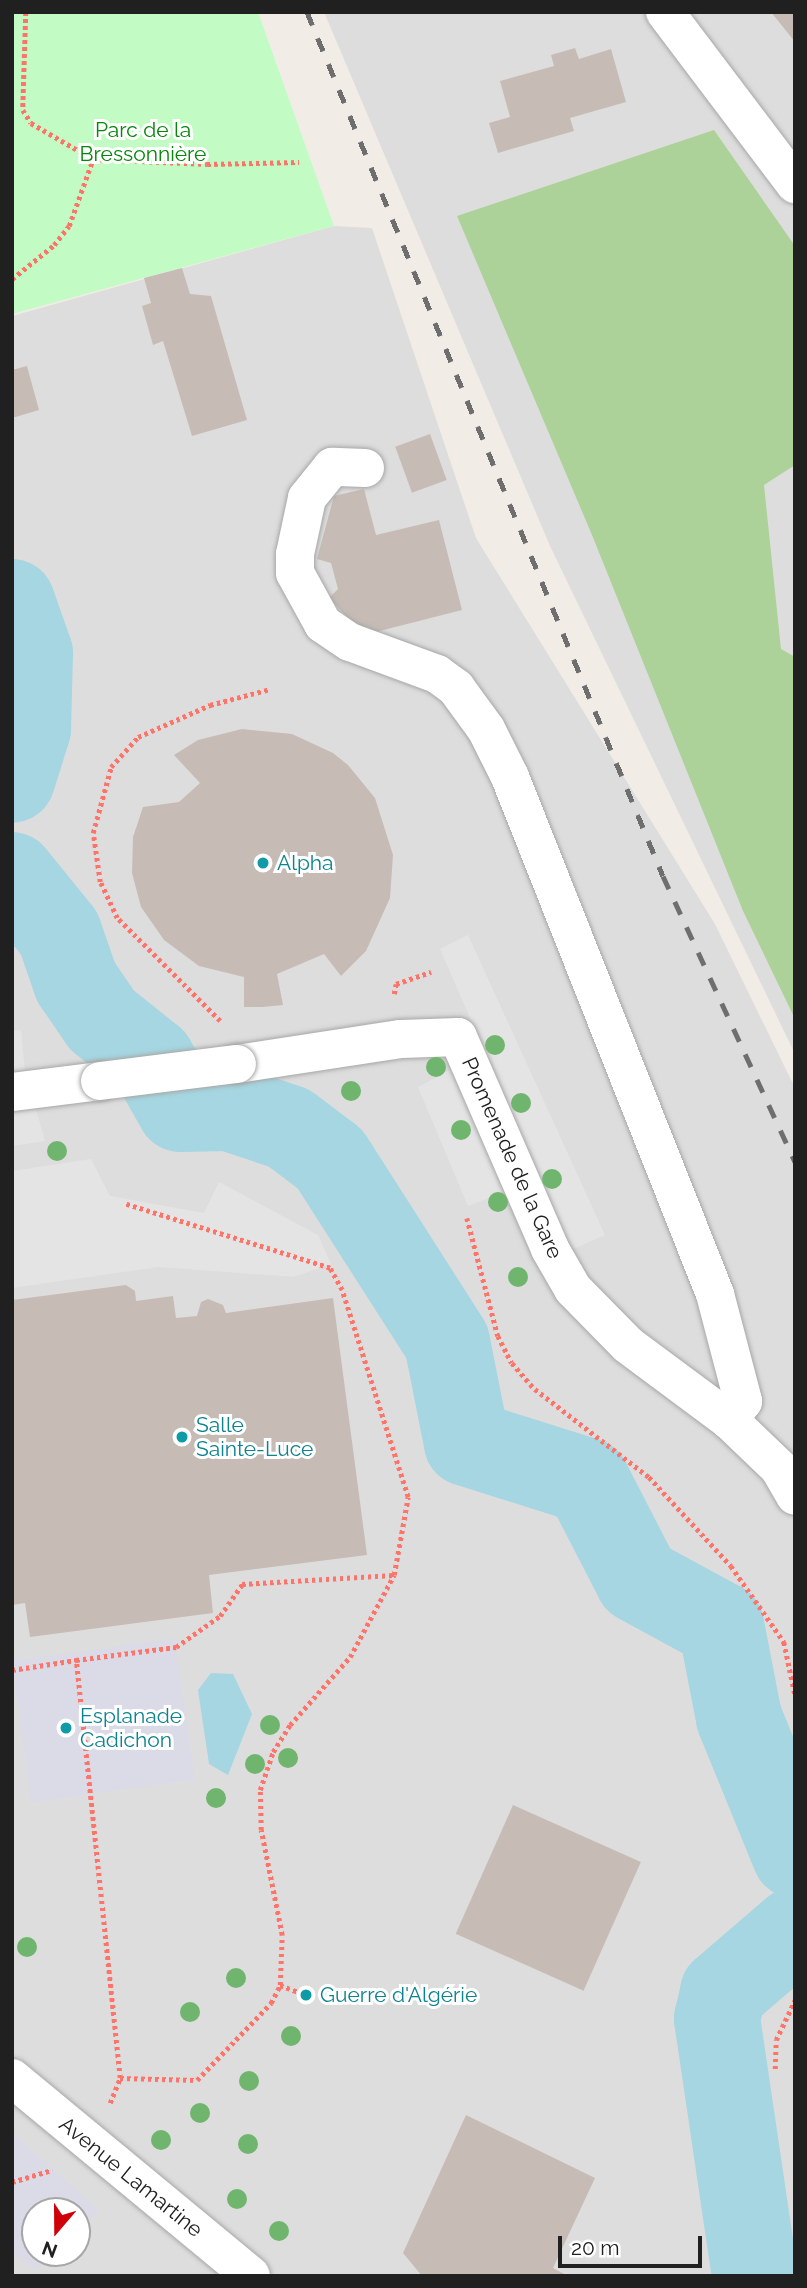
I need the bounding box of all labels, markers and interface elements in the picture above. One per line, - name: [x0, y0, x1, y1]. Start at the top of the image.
- park label: Parc de la Bressonnière: [80, 117, 206, 167]
- place label: Alpha: [277, 850, 334, 876]
- marker: Alpha: [255, 855, 271, 871]
- street label: Promenade de la Gare: [456, 1053, 568, 1263]
- place label: Salle Sainte-Luce: [196, 1412, 313, 1462]
- marker: Salle Sainte-Luce: [174, 1429, 190, 1445]
- place label: Esplanade Cadichon: [80, 1703, 182, 1753]
- marker: Esplanade Cadichon: [58, 1720, 74, 1736]
- place label: Guerre d'Algérie: [320, 1982, 477, 2008]
- marker: Guerre d'Algérie: [298, 1987, 314, 2003]
- street label: Avenue Lamartine: [54, 2112, 208, 2242]
- north arrow: [21, 2197, 91, 2267]
- scale bar: [562, 2222, 706, 2266]
- text: 20 m: [571, 2235, 619, 2260]
- text: N: [39, 2237, 60, 2263]

